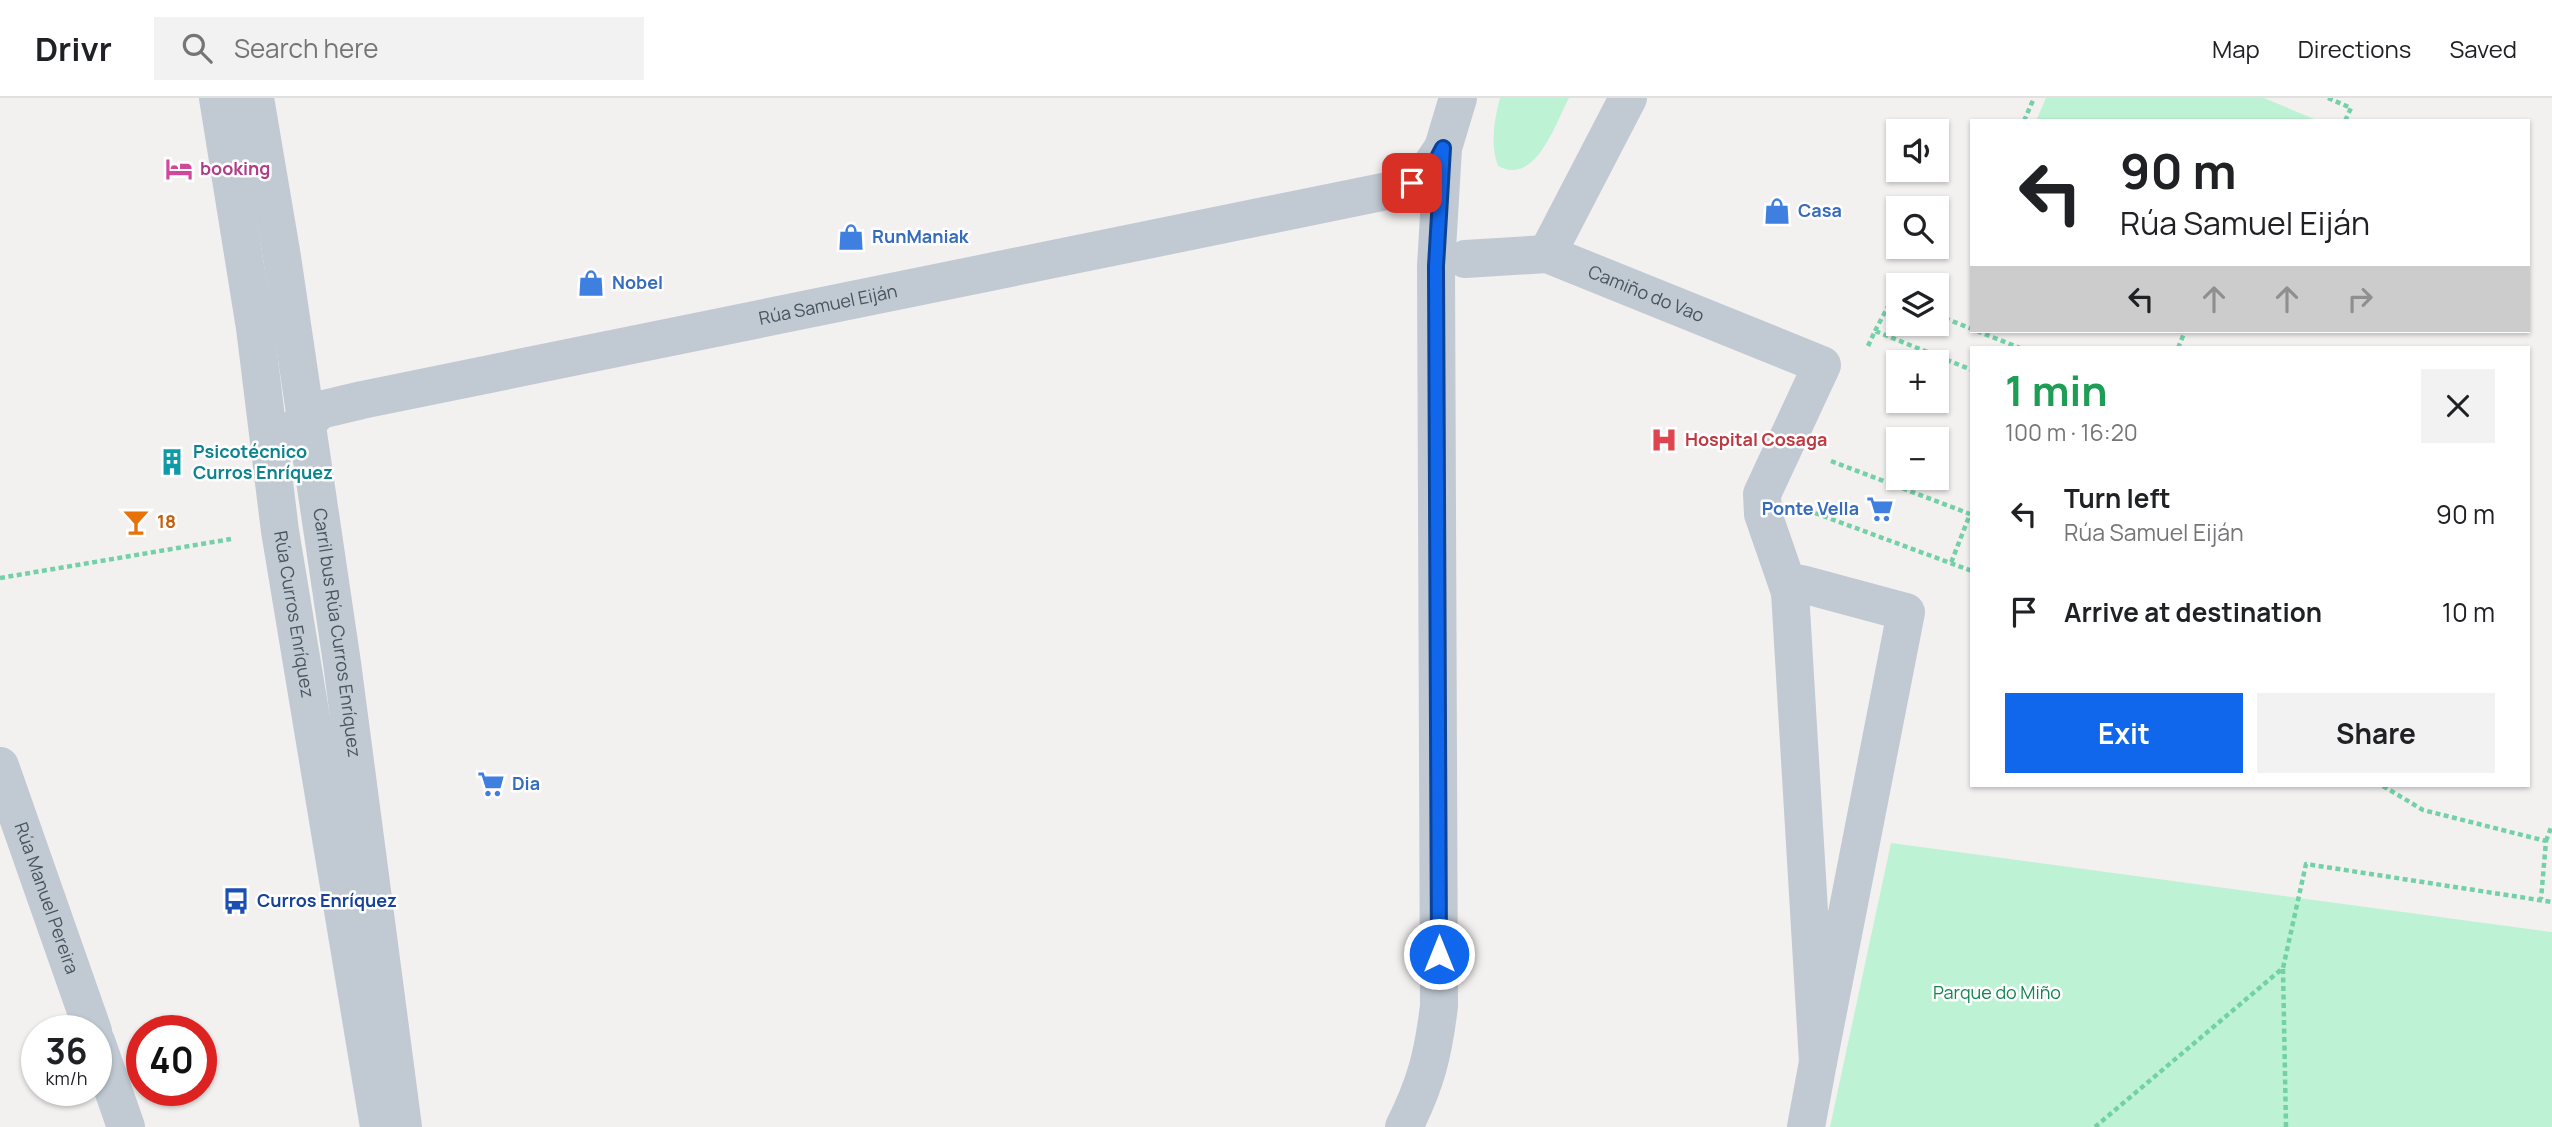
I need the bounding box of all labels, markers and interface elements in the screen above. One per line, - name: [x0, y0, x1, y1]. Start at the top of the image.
- search box: [154, 17, 644, 80]
- text: Drivr: [35, 26, 112, 71]
- icon: search: [178, 29, 216, 67]
- text: Search here: [234, 30, 378, 66]
- text: Map: [2212, 32, 2260, 65]
- text: Directions: [2298, 32, 2411, 65]
- text: Saved: [2449, 32, 2517, 65]
- map controls: [1886, 119, 1949, 490]
- button: sound: [1886, 119, 1949, 182]
- text: 90 m: [2120, 137, 2237, 204]
- icon: left: [2005, 147, 2096, 238]
- pin: [1382, 153, 1442, 213]
- hotel icon: booking: [164, 154, 194, 184]
- place label: booking: [200, 156, 270, 180]
- icon: arrive: [1393, 164, 1431, 202]
- shop icon: Casa: [1762, 196, 1792, 226]
- button: search: [1886, 196, 1949, 259]
- place label: Casa: [1798, 198, 1842, 222]
- text: Rúa Samuel Eiján: [2120, 201, 2370, 245]
- shop icon: RunManiak: [836, 222, 866, 252]
- place label: RunManiak: [872, 224, 970, 248]
- street label: Camiño do Vao: [1585, 259, 1708, 327]
- shop icon: Nobel: [576, 268, 606, 298]
- place label: Nobel: [612, 270, 663, 294]
- button: layers: [1886, 273, 1949, 336]
- street label: Rúa Samuel Eiján: [757, 278, 899, 330]
- icon: left: [2122, 280, 2160, 318]
- icon: ahead: [2195, 280, 2233, 318]
- icon: ahead: [2268, 280, 2306, 318]
- icon: right: [2341, 280, 2379, 318]
- button: +: [1886, 350, 1949, 413]
- text: 1 min: [2005, 361, 2108, 419]
- button: close: [2421, 369, 2495, 443]
- text: 100 m · 16:20: [2005, 416, 2138, 448]
- hospital icon: Hospital Cosaga: [1649, 425, 1679, 455]
- place label: Hospital Cosaga: [1685, 427, 1827, 451]
- button: −: [1886, 427, 1949, 490]
- place label: Psicotécnico Curros Enríquez: [193, 439, 333, 484]
- building icon: Psicotécnico Curros Enríquez: [157, 447, 187, 477]
- text: Turn left: [2064, 480, 2171, 516]
- supermarket icon: Ponte Vella: [1865, 494, 1895, 524]
- icon: left: [2005, 495, 2043, 533]
- place label: Ponte Vella: [1762, 496, 1859, 520]
- text: 90 m: [2436, 496, 2495, 532]
- bar icon: 18: [121, 507, 151, 537]
- street label: Carril bus Rúa Curros Enríquez: [308, 507, 367, 759]
- place label: 18: [157, 509, 176, 533]
- text: Rúa Samuel Eiján: [2064, 516, 2244, 548]
- street label: Rúa Curros Enríquez: [269, 529, 321, 699]
- icon: arrive: [2005, 593, 2043, 631]
- text: Arrive at destination: [2064, 594, 2322, 630]
- text: 10 m: [2442, 594, 2495, 630]
- button: Exit: [2005, 693, 2243, 773]
- button: Share: [2257, 693, 2495, 773]
- supermarket icon: Dia: [476, 769, 506, 799]
- place label: Dia: [512, 771, 540, 795]
- street label: Rúa Manuel Pereira: [10, 819, 85, 977]
- bus stop icon: Curros Enríquez: [221, 886, 251, 916]
- place label: Curros Enríquez: [257, 888, 397, 912]
- position arrow: [1402, 917, 1476, 991]
- park label: Parque do Miño: [1933, 980, 2061, 1004]
- speed limit sign: 40: [126, 1015, 217, 1106]
- text: 36: [45, 1027, 88, 1075]
- text: km/h: [46, 1066, 87, 1090]

